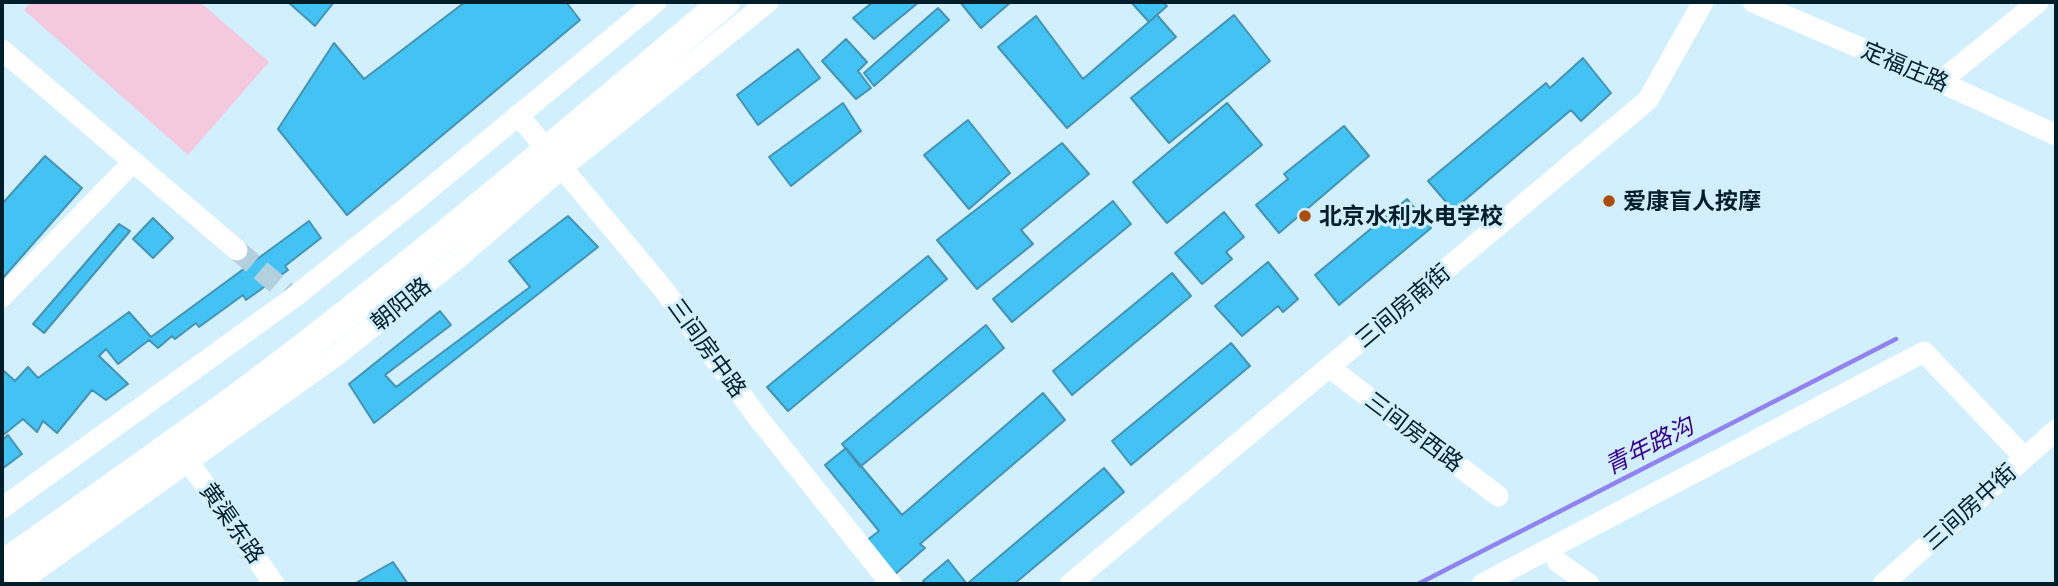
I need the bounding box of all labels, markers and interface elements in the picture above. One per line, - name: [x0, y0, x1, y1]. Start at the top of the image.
- street label: 定福庄路: [1857, 36, 1953, 98]
- place label: 爱康盲人按摩: [1623, 187, 1761, 215]
- marker: 爱康盲人按摩: [1601, 193, 1617, 209]
- place label: 北京水利水电学校: [1319, 202, 1503, 230]
- marker: 北京水利水电学校: [1297, 208, 1313, 224]
- street label: 三间房南街: [1350, 258, 1456, 354]
- street label: 朝阳路: [366, 272, 436, 336]
- street label: 三间房中路: [662, 293, 752, 403]
- street label: 三间房西路: [1360, 386, 1468, 478]
- water label: 青年路沟: [1600, 411, 1698, 481]
- street label: 三间房中街: [1918, 458, 2022, 556]
- street label: 黄渠东路: [194, 477, 270, 569]

